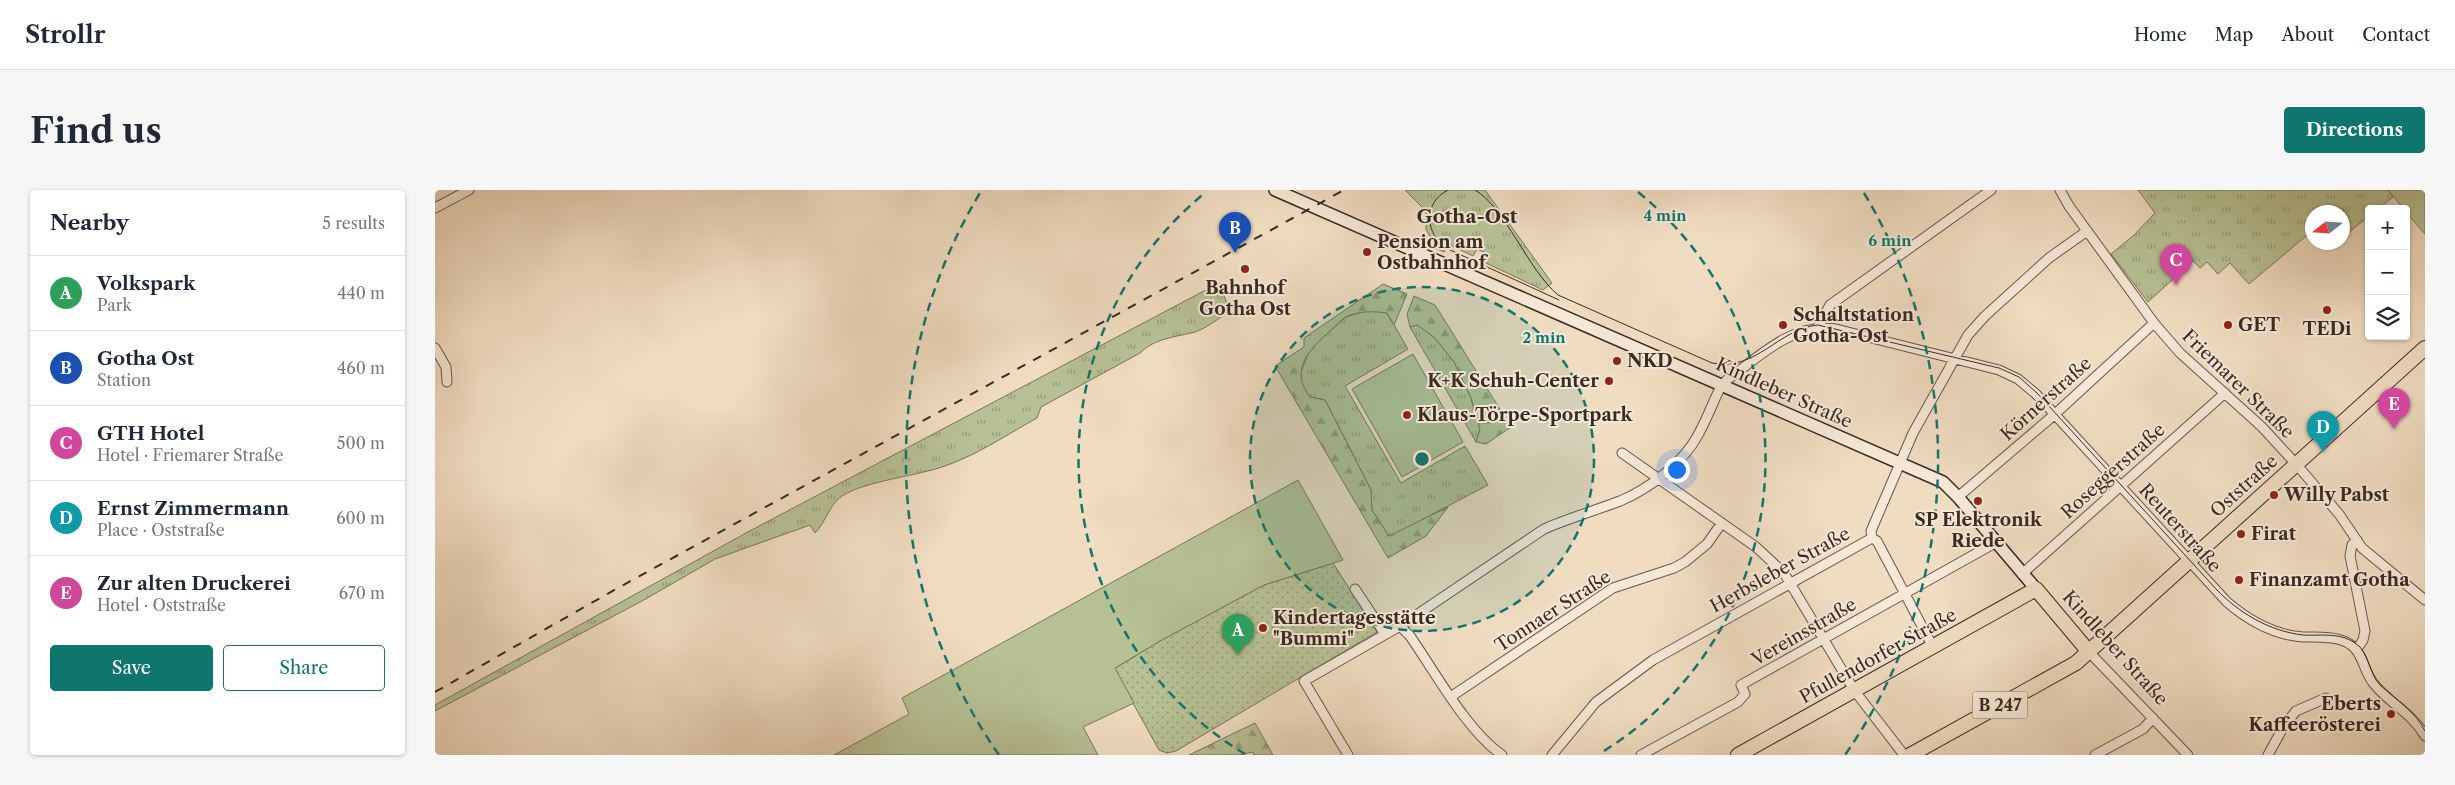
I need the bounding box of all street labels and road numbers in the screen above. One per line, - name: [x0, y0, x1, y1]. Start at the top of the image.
- street label: Friemarer Straße: [2177, 325, 2299, 443]
- street label: Körnerstraße: [1996, 352, 2096, 446]
- street label: Kindleber Straße: [1712, 353, 1856, 433]
- street label: Roseggerstraße: [2057, 419, 2169, 523]
- street label: Oststraße: [2206, 450, 2282, 522]
- street label: Reuterstraße: [2134, 479, 2226, 577]
- street label: Herbsleber Straße: [1706, 522, 1854, 618]
- street label: Tonnaer Straße: [1491, 565, 1615, 657]
- street label: Kindleber Straße: [2058, 586, 2172, 710]
- street label: Vereinsstraße: [1747, 593, 1860, 671]
- street label: Pfullendorfer Straße: [1796, 604, 1960, 708]
- road number: B 247: [1973, 692, 2027, 718]

